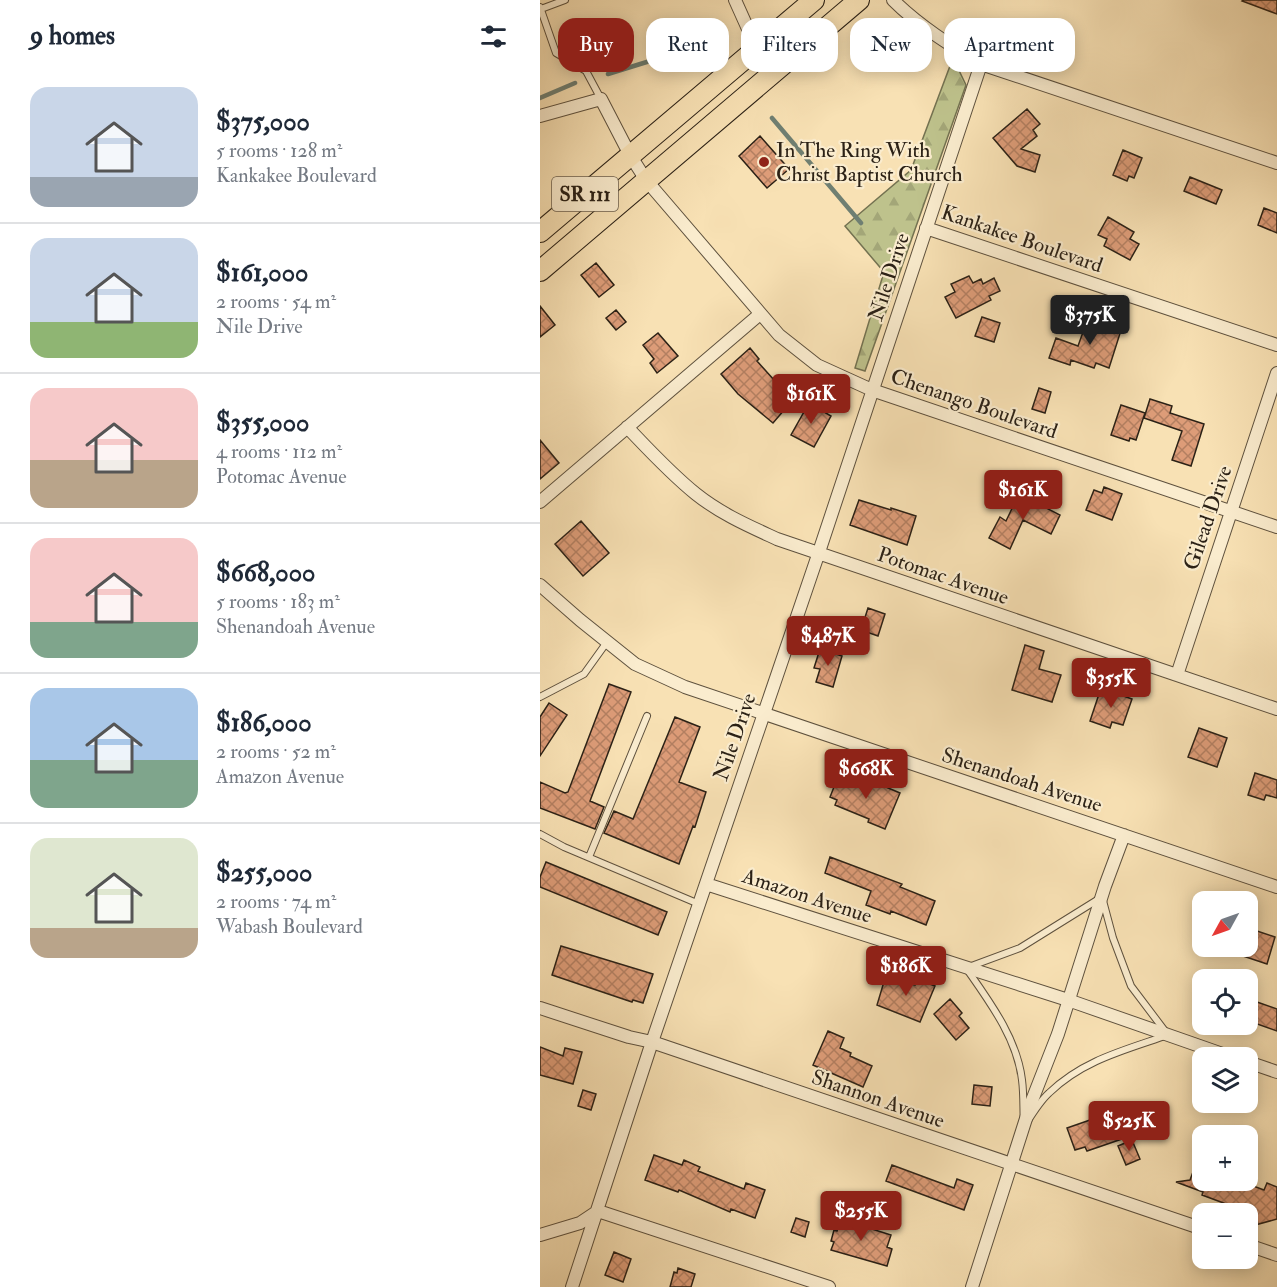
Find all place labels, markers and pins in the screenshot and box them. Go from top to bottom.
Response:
place label: In The Ring With Christ Baptist Church [776,137,962,188]
marker: In The Ring With Christ Baptist Church [757,155,771,169]
pin: $375K [1048,295,1132,346]
pin: $161K [769,374,853,425]
pin: $161K [981,470,1065,521]
pin: $487K [786,616,870,667]
pin: $355K [1069,658,1153,709]
pin: $668K [824,749,908,800]
pin: $186K [864,946,948,997]
pin: $525K [1087,1101,1171,1152]
pin: $255K [819,1191,903,1242]

